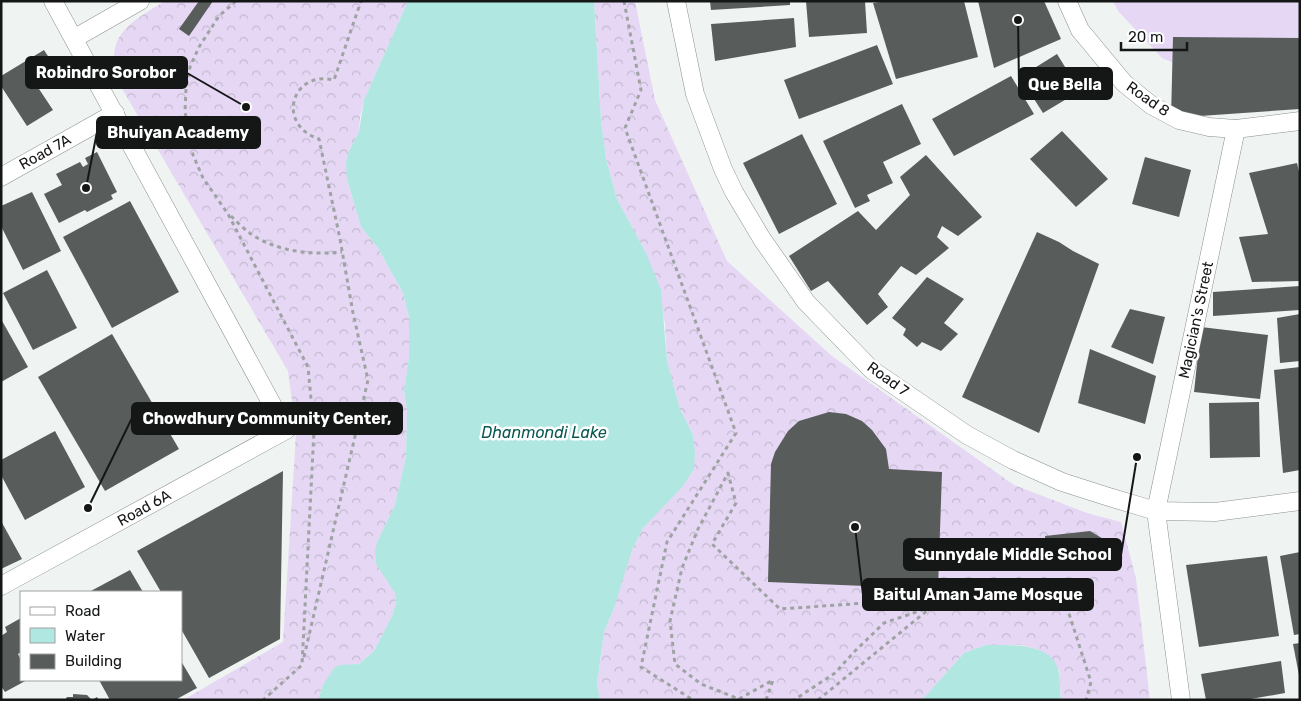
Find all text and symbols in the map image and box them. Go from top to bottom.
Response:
scale bar [1121,20,1187,52]
text: 20 m [1128,28,1163,46]
callout: Robindro Sorobor [26,57,187,88]
text: Robindro Sorobor [36,63,177,82]
callout: Que Bella [1019,68,1112,99]
text: Que Bella [1028,75,1102,94]
street label: Road 8 [1123,78,1173,120]
callout: Bhuiyan Academy [97,117,260,148]
text: Bhuiyan Academy [107,123,250,142]
street label: Road 7A [16,130,74,174]
street label: Magician's Street [1175,260,1217,380]
street label: Road 7 [864,358,913,400]
callout: Chowdhury Community Center, [132,403,402,434]
text: Chowdhury Community Center, [142,409,392,428]
water label: Dhanmondi Lake [481,423,607,442]
street label: Road 6A [114,486,174,530]
callout: Sunnydale Middle School [904,539,1121,570]
text: Sunnydale Middle School [914,545,1112,564]
callout: Baitul Aman Jame Mosque [863,579,1093,610]
text: Baitul Aman Jame Mosque [873,585,1083,604]
legend [20,591,182,681]
text: Road [65,602,101,620]
text: Water [65,627,105,645]
text: Building [65,652,122,670]

